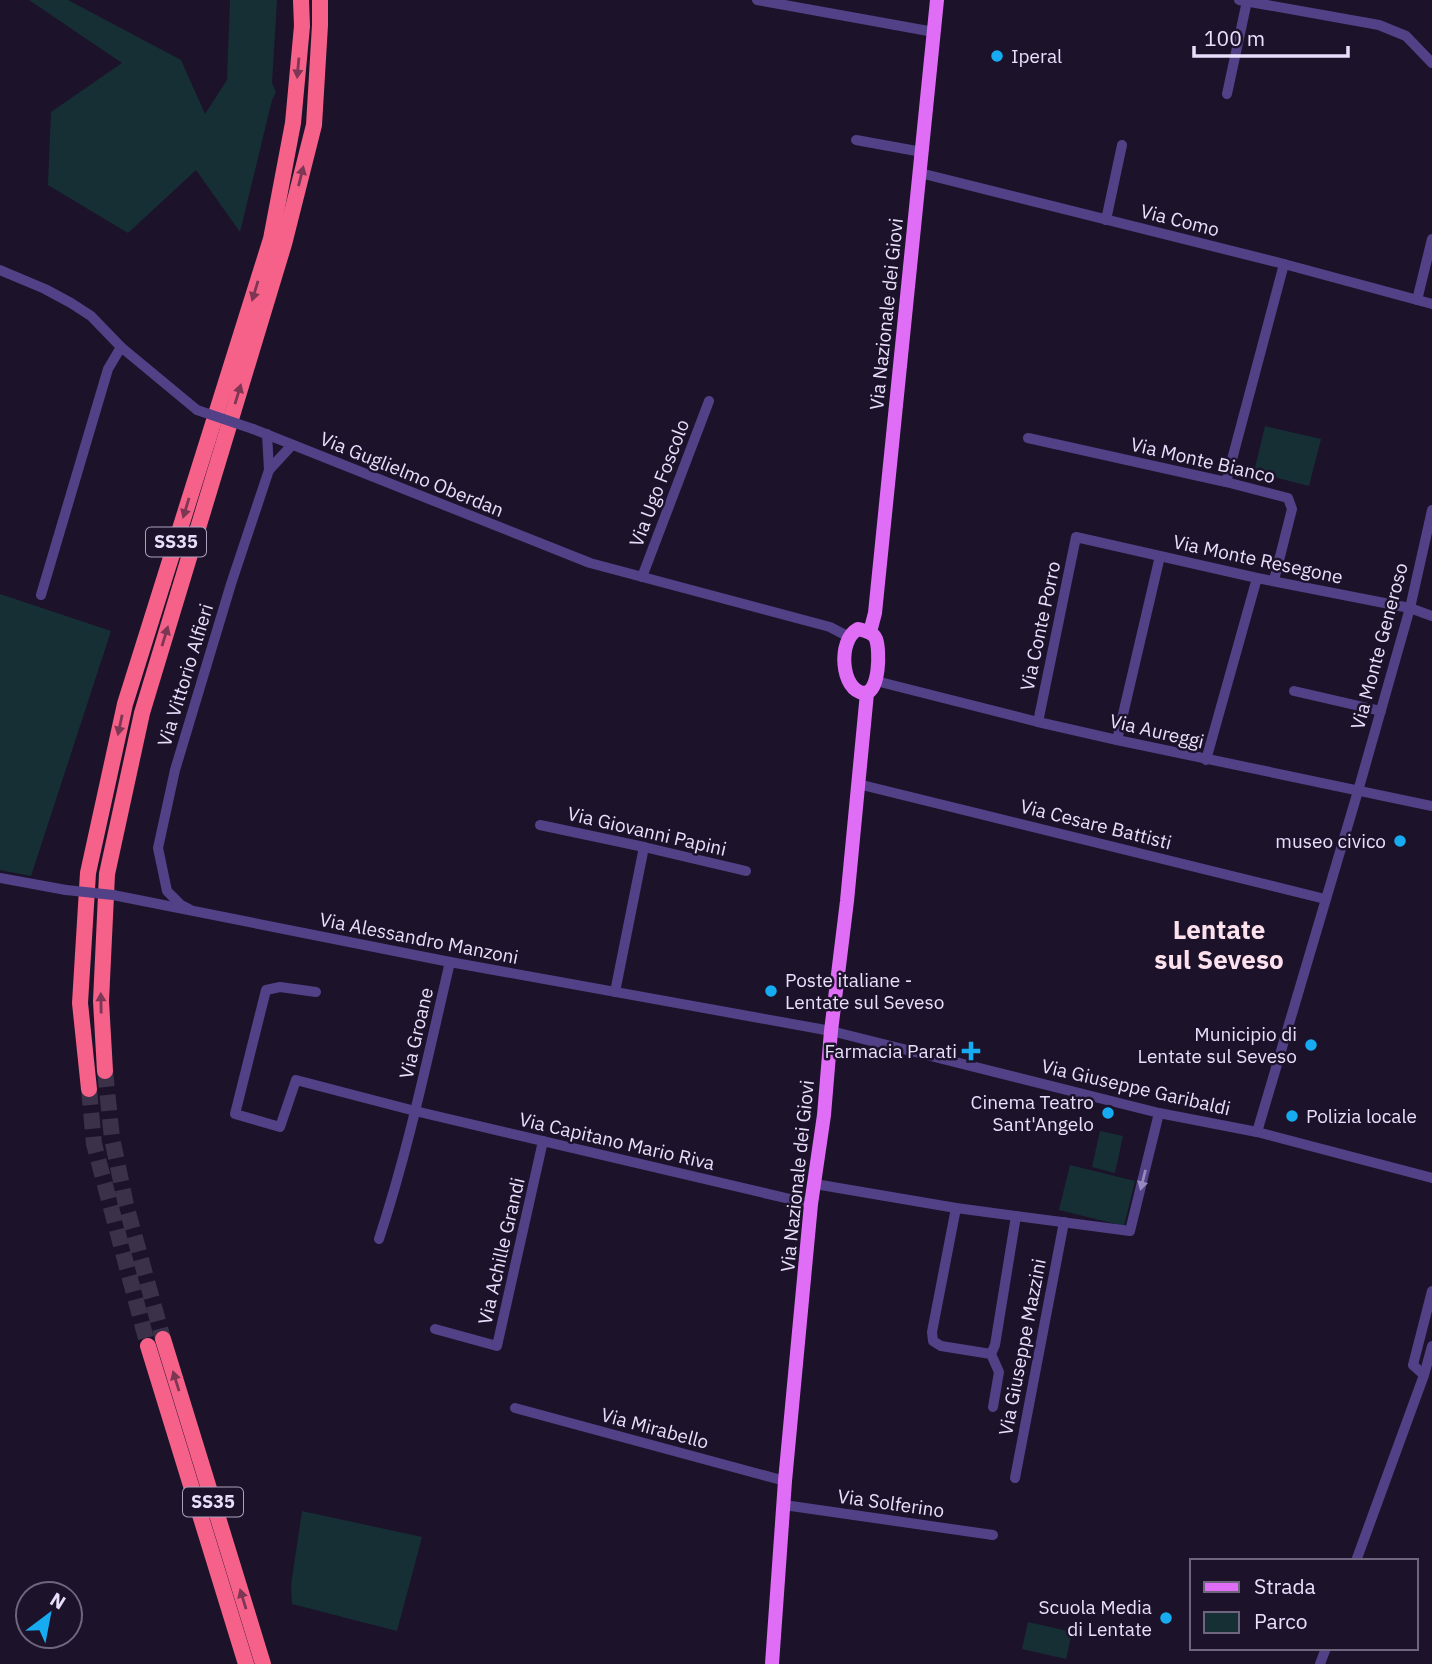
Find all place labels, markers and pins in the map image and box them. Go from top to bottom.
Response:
place label: Iperal [1011,44,1062,68]
marker: Iperal [989,48,1005,64]
place label: museo civico [1275,829,1386,853]
marker: museo civico [1392,833,1408,849]
place label: Poste italiane - Lentate sul Seveso [785,968,944,1014]
marker: Poste italiane - Lentate sul Seveso [763,983,779,999]
place label: Municipio di Lentate sul Seveso [1138,1022,1297,1068]
marker: Municipio di Lentate sul Seveso [1303,1037,1319,1053]
place label: Farmacia Parati [824,1039,957,1063]
marker: Farmacia Parati [963,1043,979,1059]
place label: Cinema Teatro Sant'Angelo [971,1090,1094,1136]
place label: Polizia locale [1306,1104,1417,1128]
marker: Cinema Teatro Sant'Angelo [1100,1105,1116,1121]
marker: Polizia locale [1284,1108,1300,1124]
place label: Scuola Media di Lentate [1038,1595,1152,1641]
marker: Scuola Media di Lentate [1158,1610,1174,1626]

